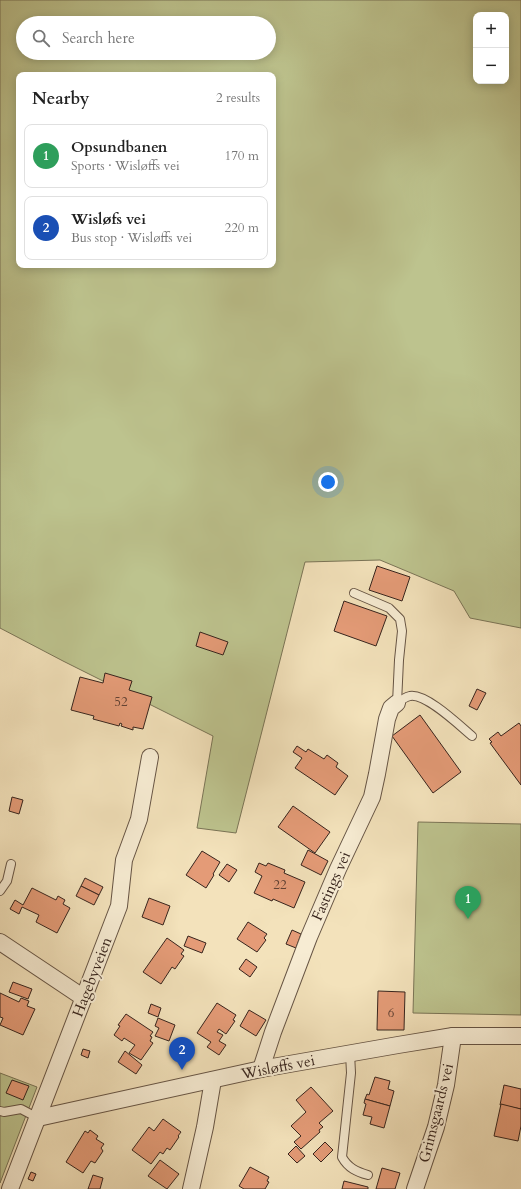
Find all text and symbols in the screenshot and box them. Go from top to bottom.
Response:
map controls [473,12,509,84]
button: + [473,12,509,48]
search box [16,16,276,60]
icon: search [30,27,52,49]
text: Search here [62,28,135,48]
button: − [473,48,509,84]
text: Nearby [32,87,89,110]
text: 2 results [216,89,260,107]
text: Opsundbanen [71,137,167,157]
text: 1 [43,147,49,165]
text: 170 m [225,147,259,165]
text: Sports · Wisløffs vei [71,157,180,175]
text: Wisløfs vei [71,209,146,229]
text: 2 [43,219,49,237]
text: 220 m [225,219,259,237]
text: Bus stop · Wisløffs vei [71,229,192,247]
your location [318,472,338,492]
house number: 52 [114,693,128,711]
street label: Fastings vei [307,848,355,924]
house number: 22 [273,876,287,894]
pin: 1 [455,886,481,919]
street label: Hagebyveien [68,934,117,1020]
house number: 6 [388,1004,395,1022]
pin: 2 [169,1037,195,1070]
street label: Wisløffs vei [238,1050,317,1084]
street label: Grimsgaards vei [414,1061,458,1165]

